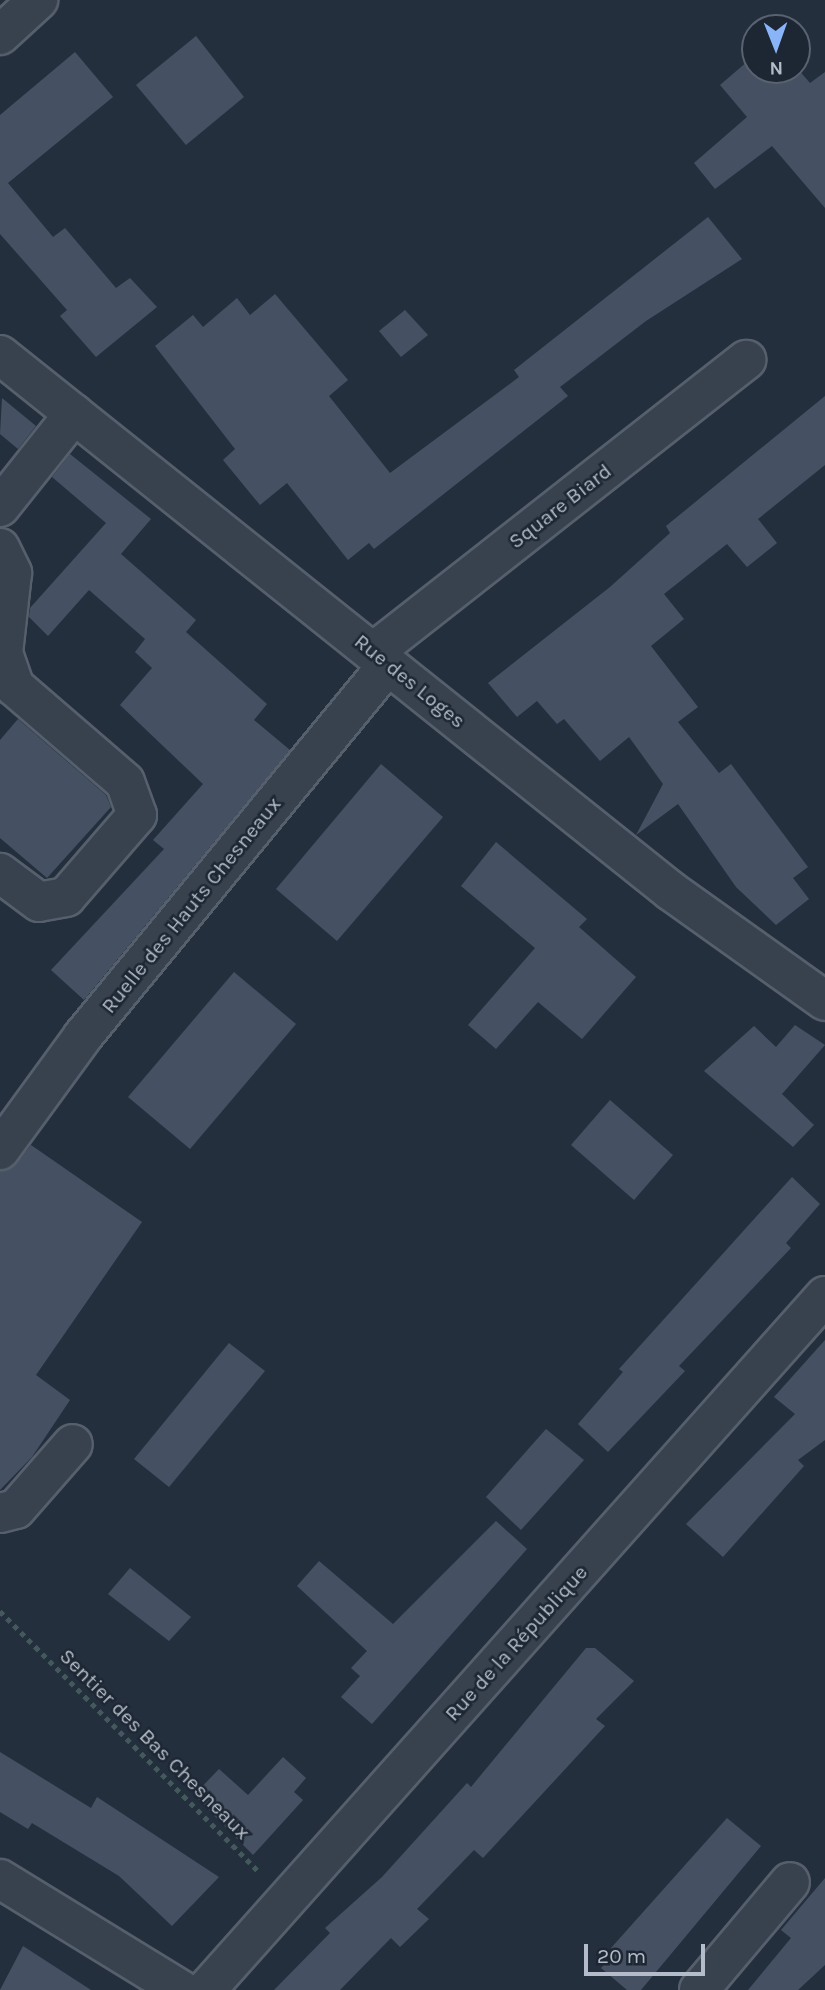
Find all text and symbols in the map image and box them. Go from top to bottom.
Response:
north arrow [741,14,811,84]
text: N [769,57,783,79]
street label: Square Biard [504,458,616,554]
street label: Rue des Loges [349,629,471,733]
street label: Ruelle des Hauts Chesneaux [96,792,286,1018]
street label: Rue de la République [439,1560,593,1726]
street label: Sentier des Bas Chesneaux [54,1643,256,1845]
scale bar [587,1930,708,1974]
text: 20 m [597,1944,646,1968]

